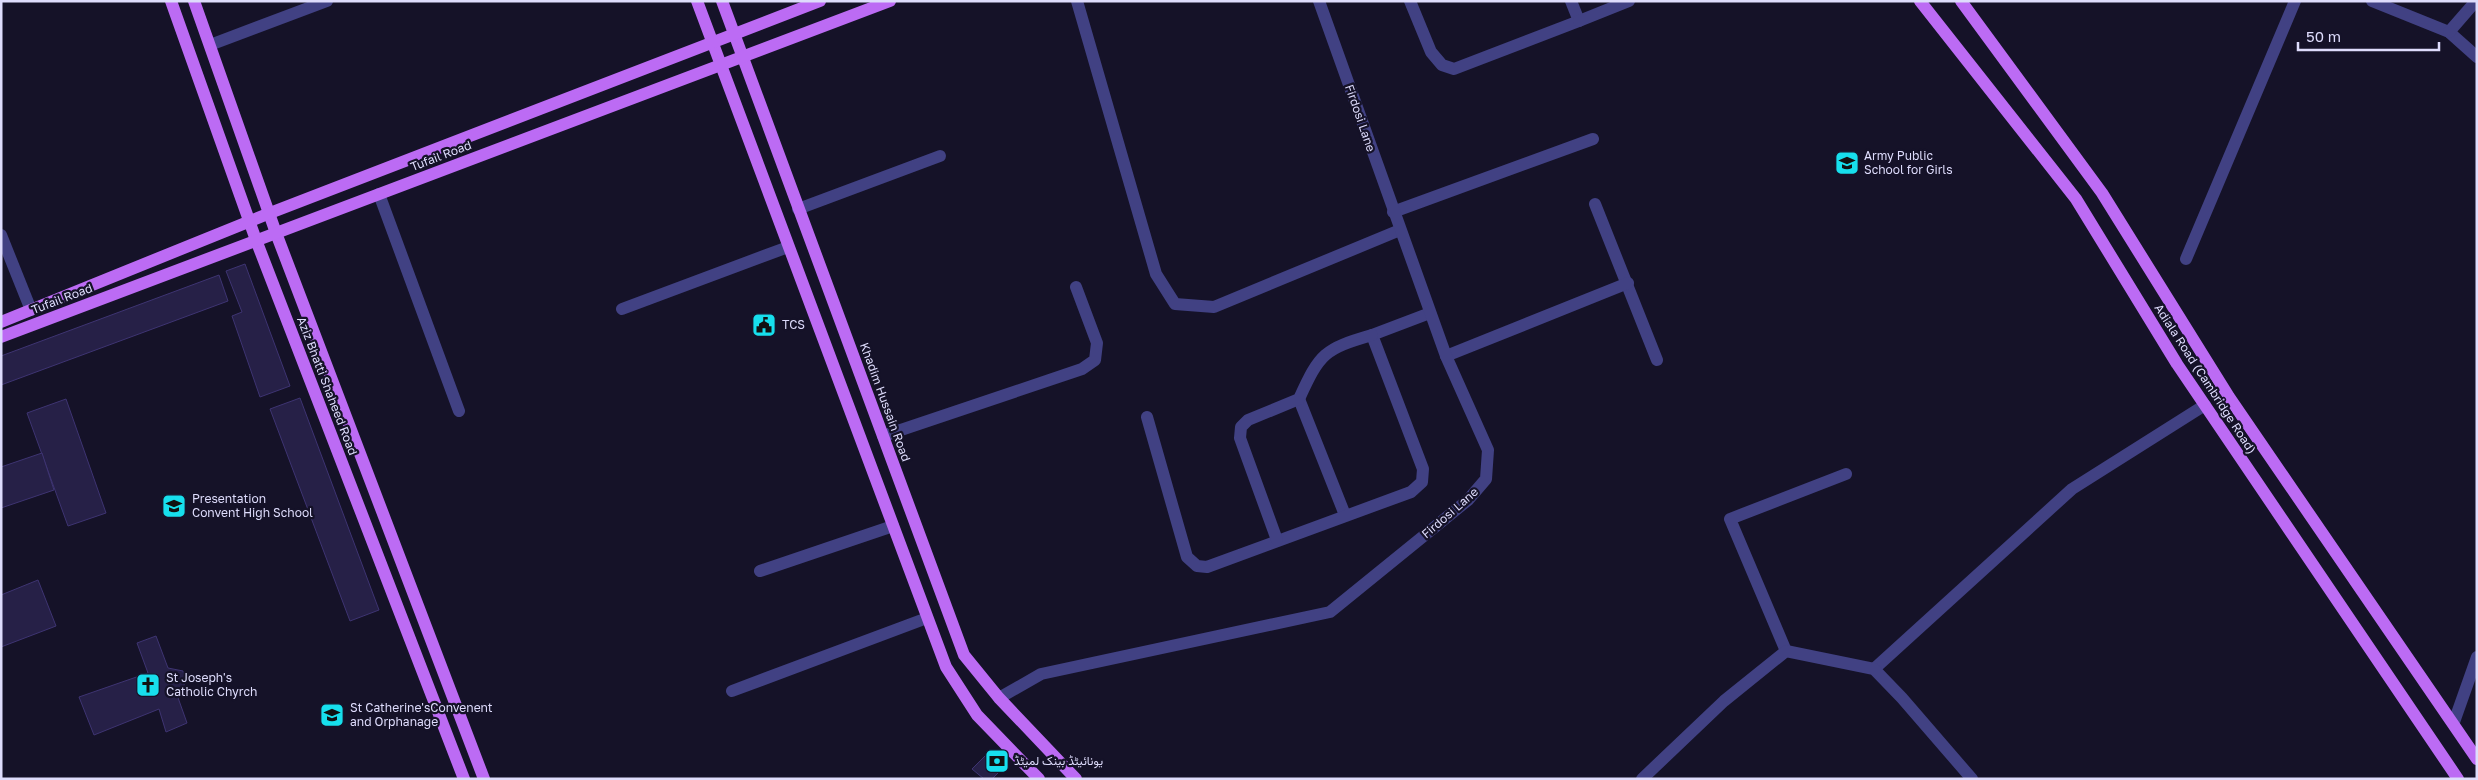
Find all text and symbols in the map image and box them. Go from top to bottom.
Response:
scale bar [2298,20,2439,52]
text: 50 m [2306,27,2341,45]
street label: Firdosi Lane [1342,82,1379,153]
street label: Tufail Road [408,137,473,174]
place label: Army Public School for Girls [1864,148,1953,177]
school or university icon: Army Public School for Girls [1834,150,1860,176]
street label: Tufail Road [29,280,94,317]
street label: Adiala Road (Cambridge Road) [2151,301,2259,456]
public building icon: TCS [751,312,777,338]
street label: Aziz Bhatti Shaheed Road [294,314,361,457]
place label: TCS [782,317,805,332]
street label: Khadim Hussain Road [857,340,914,463]
street label: Firdosi Lane [1418,484,1481,541]
place label: Presentation Convent High School [192,491,313,520]
school or university icon: Presentation Convent High School [161,493,187,519]
place label: St Joseph's Catholic Chyrch [166,670,257,699]
church icon: St Joseph's Catholic Chyrch [135,672,161,698]
place label: St Catherine'sConvenent and Orphanage [350,700,493,729]
school or university icon: St Catherine'sConvenent and Orphanage [319,702,345,728]
bank icon: یونائیٹڈ بینک لمیٹڈ [984,748,1010,774]
place label: یونائیٹڈ بینک لمیٹڈ [1014,753,1103,769]

